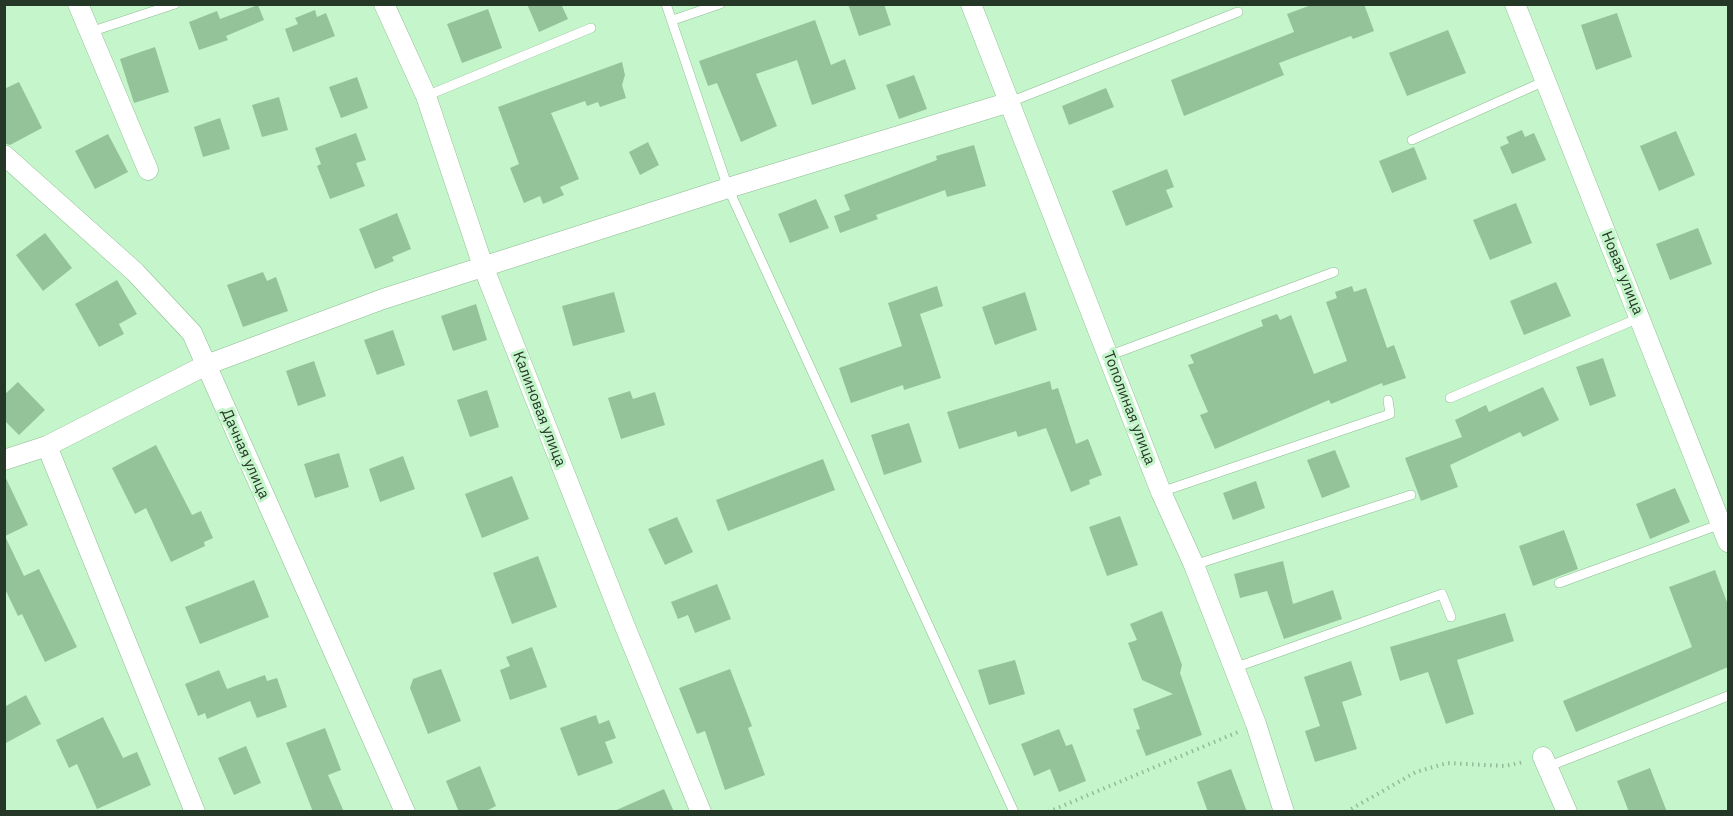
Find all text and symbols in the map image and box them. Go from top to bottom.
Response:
street label: Новая улица [1597,229,1647,317]
street label: Калиновая улица [509,349,569,469]
street label: Тополиная улица [1099,349,1159,467]
street label: Дачная улица [217,406,273,502]

